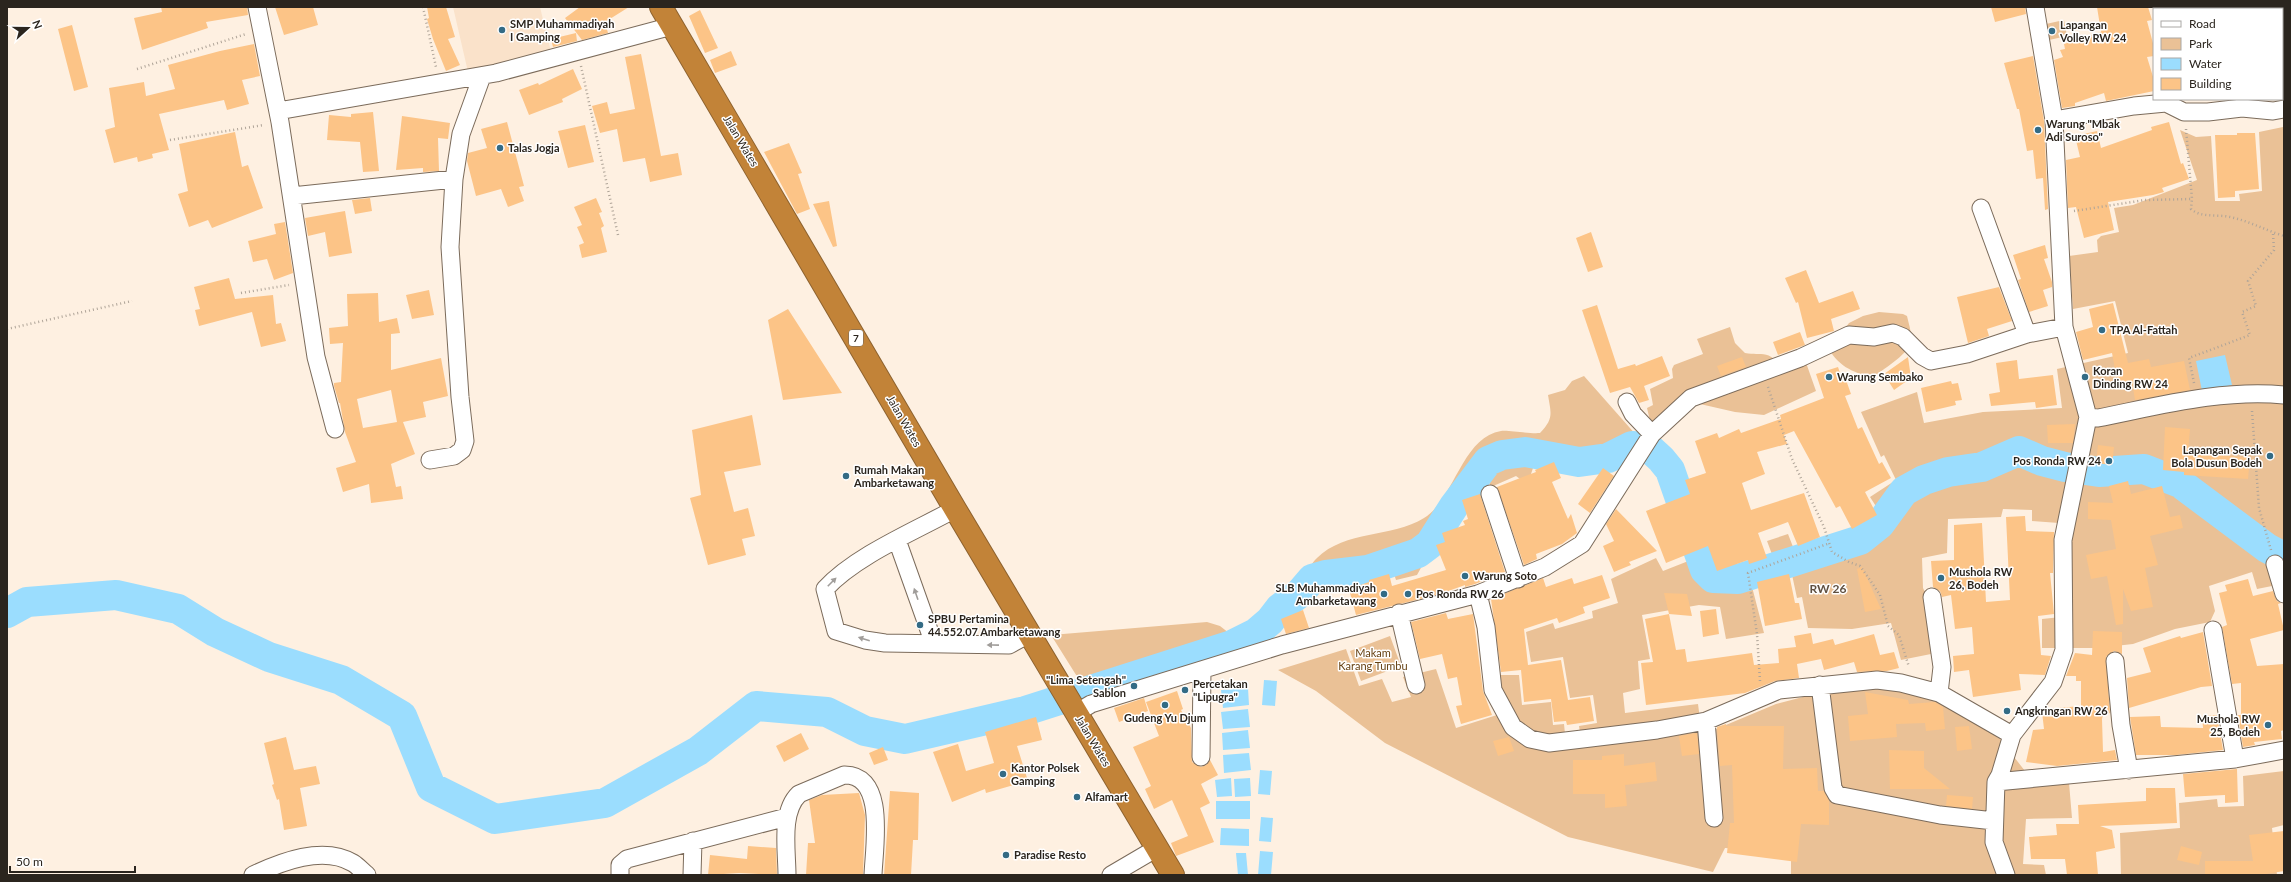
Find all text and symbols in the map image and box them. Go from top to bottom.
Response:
north arrow [8,8,48,48]
legend [2153,8,2283,100]
text: Road [2189,16,2216,31]
place label: SMP Muhammadiyah I Gamping [510,17,614,43]
text: N [30,18,45,31]
place label: Lapangan Volley RW 24 [2059,18,2127,44]
marker: SMP Muhammadiyah I Gamping [497,25,507,35]
marker: Lapangan Volley RW 24 [2047,26,2057,36]
text: Park [2189,36,2213,51]
text: Water [2189,56,2222,71]
text: Building [2189,76,2232,91]
street label: Jalan Wates [721,113,762,169]
place label: Warung "Mbak Adi Suroso" [2045,117,2120,143]
marker: Warung "Mbak Adi Suroso" [2033,125,2043,135]
place label: Talas Jogja [508,141,559,154]
marker: Talas Jogja [495,143,505,153]
place label: TPA Al-Fattah [2110,323,2177,336]
marker: TPA Al-Fattah [2097,325,2107,335]
road number: 7 [849,330,863,346]
place label: Koran Dinding RW 24 [2093,364,2168,390]
place label: Warung Sembako [1837,370,1923,383]
marker: Warung Sembako [1824,372,1834,382]
marker: Koran Dinding RW 24 [2080,372,2090,382]
street label: Jalan Wates [884,393,925,449]
place label: Lapangan Sepak Bola Dusun Bodeh [2171,443,2262,469]
marker: Lapangan Sepak Bola Dusun Bodeh [2265,451,2275,461]
place label: Pos Ronda RW 24 [2013,454,2102,467]
marker: Pos Ronda RW 24 [2104,456,2114,466]
place label: Rumah Makan Ambarketawang [853,463,934,489]
marker: Rumah Makan Ambarketawang [841,471,851,481]
place label: Mushola RW 26, Bodeh [1949,565,2013,591]
place label: Warung Soto [1473,569,1537,582]
marker: Warung Soto [1460,571,1470,581]
marker: Mushola RW 26, Bodeh [1936,573,1946,583]
one-way arrow [827,577,837,587]
place label: SLB Muhammadiyah Ambarketawang [1276,581,1376,607]
district label: RW 26 [1810,581,1846,596]
place label: Pos Ronda RW 26 [1416,587,1505,600]
one-way arrow [913,588,919,600]
marker: SLB Muhammadiyah Ambarketawang [1379,589,1389,599]
marker: Pos Ronda RW 26 [1403,589,1413,599]
place label: SPBU Pertamina 44.552.07 Ambarketawang [928,612,1061,638]
marker: SPBU Pertamina 44.552.07 Ambarketawang [915,620,925,630]
one-way arrow [857,636,869,642]
one-way arrow [986,642,999,648]
park label: Makam Karang Tumbu [1338,646,1408,672]
place label: "Lima Setengah" Sablon [1046,673,1126,699]
place label: Percetakan "Lipugra" [1193,677,1248,703]
marker: "Lima Setengah" Sablon [1129,681,1139,691]
marker: Percetakan "Lipugra" [1180,685,1190,695]
marker: Gudeng Yu Djum [1160,700,1170,710]
place label: Angkringan RW 26 [2014,704,2108,717]
marker: Angkringan RW 26 [2002,706,2012,716]
place label: Gudeng Yu Djum [1124,711,1206,724]
place label: Mushola RW 25, Bodeh [2197,712,2260,738]
street label: Jalan Wates [1073,713,1114,769]
marker: Mushola RW 25, Bodeh [2263,720,2273,730]
place label: Kantor Polsek Gamping [1011,761,1079,787]
marker: Kantor Polsek Gamping [998,769,1008,779]
place label: Alfamart [1084,790,1129,803]
marker: Alfamart [1072,792,1082,802]
scale bar [10,848,135,874]
place label: Paradise Resto [1014,848,1086,861]
marker: Paradise Resto [1001,850,1011,860]
text: 50 m [16,854,43,869]

